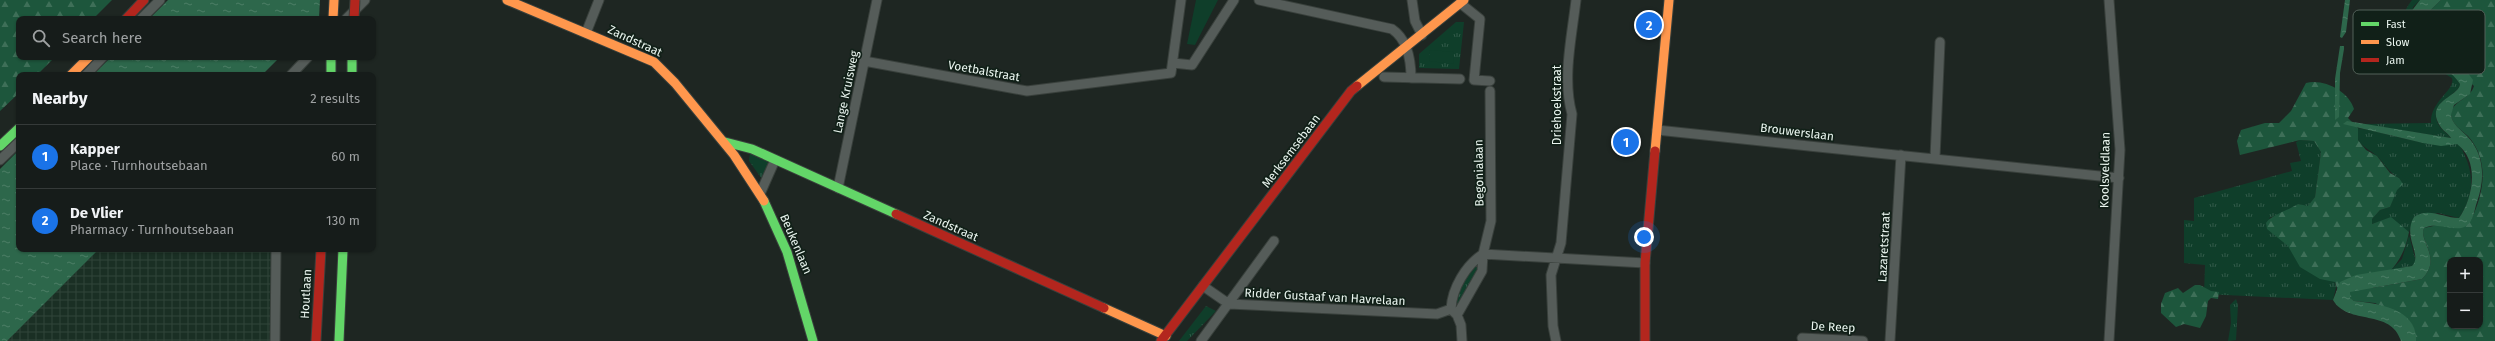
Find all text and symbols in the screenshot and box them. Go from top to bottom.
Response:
pin: 2 [1636,10,1662,40]
legend [2353,10,2485,74]
search box [16,16,376,60]
text: Fast [2386,18,2406,31]
street label: Zandstraat [606,22,665,60]
icon: search [30,27,52,49]
text: Search here [62,29,142,47]
text: Slow [2386,36,2410,49]
street label: Lange Kruisweg [830,49,862,135]
text: Jam [2386,54,2405,67]
street label: Voetbalstraat [947,58,1022,84]
street label: Driehoekstraat [1550,64,1564,145]
text: Nearby [32,88,87,109]
text: 2 results [310,91,360,106]
street label: Merksemsebaan [1259,112,1323,190]
street label: Brouwerslaan [1759,121,1835,143]
pin: 1 [1613,127,1639,157]
street label: Koolsveldlaan [2097,132,2113,208]
street label: Begonialaan [1471,139,1487,207]
text: Kapper [70,140,120,158]
text: 1 [42,149,48,164]
text: 60 m [331,149,360,164]
text: Place · Turnhoutsebaan [70,158,208,173]
text: De Vlier [70,204,123,222]
street label: Zandstraat [922,208,981,245]
street label: Lazaretstraat [1875,211,1893,283]
street label: Beukenlaan [777,212,815,276]
text: 2 [42,213,48,228]
text: 130 m [326,213,360,228]
text: Pharmacy · Turnhoutsebaan [70,222,234,237]
your location [1634,227,1654,247]
map controls [2447,257,2483,329]
button: + [2447,257,2483,293]
street label: Houtlaan [298,269,314,319]
street label: Ridder Gustaaf van Havrelaan [1244,286,1406,308]
button: − [2447,293,2483,329]
street label: De Reep [1810,319,1856,335]

